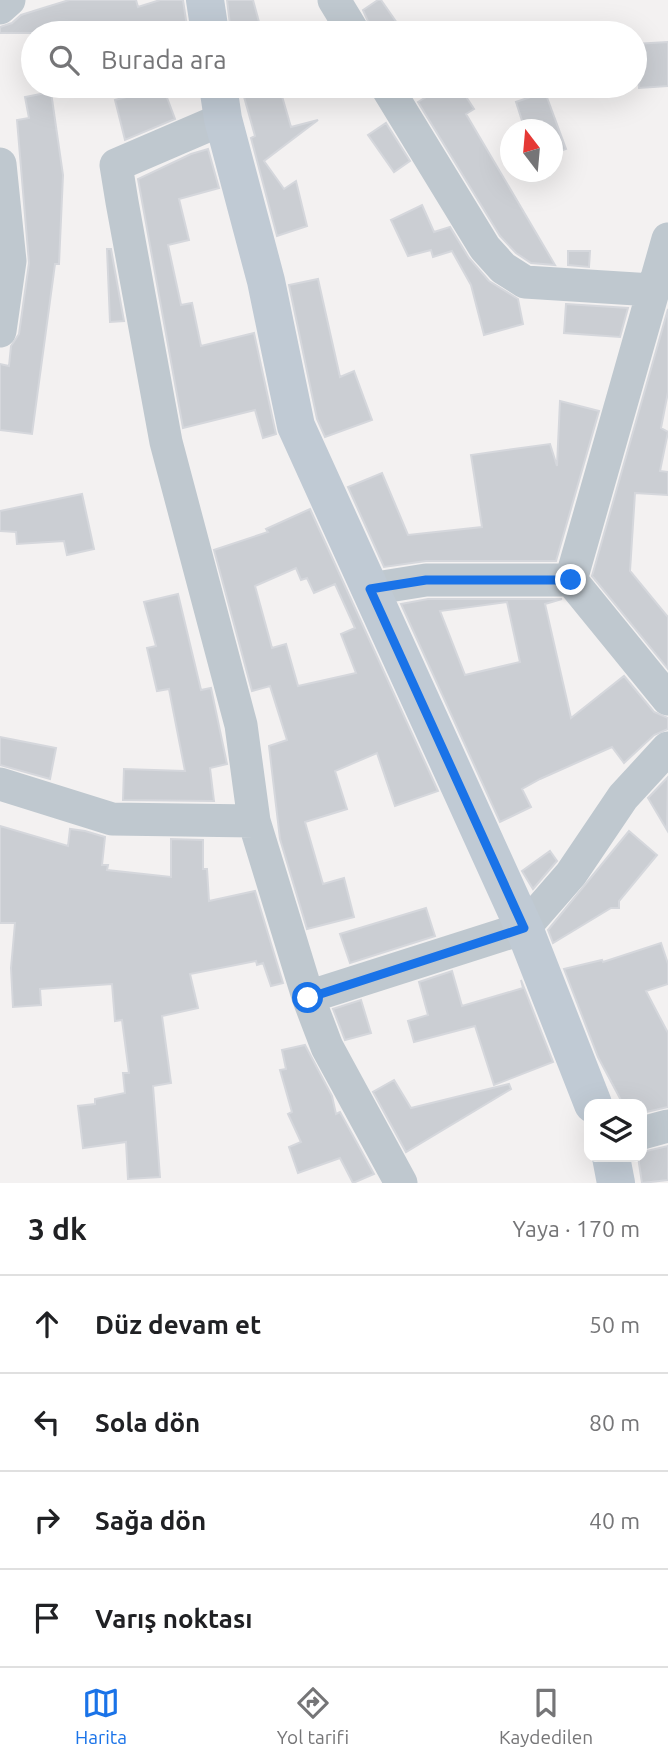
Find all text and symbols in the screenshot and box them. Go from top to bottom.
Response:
search box [21,21,647,98]
icon: search [45,41,83,79]
text: Burada ara [101,45,227,74]
north arrow [500,119,563,182]
route end [555,564,586,595]
route start [292,982,323,1013]
map controls [584,1099,647,1162]
button: layers [584,1099,647,1162]
text: 3 dk [28,1212,87,1246]
text: Yaya · 170 m [513,1216,640,1241]
icon: ahead [28,1305,66,1343]
text: Düz devam et [95,1310,261,1339]
text: 50 m [589,1312,640,1337]
icon: left [28,1403,66,1441]
text: Sola dön [95,1408,200,1437]
text: 80 m [589,1410,640,1435]
icon: right [28,1501,66,1539]
text: Sağa dön [95,1506,206,1535]
text: 40 m [589,1508,640,1533]
icon: arrive [28,1599,66,1637]
text: Varış noktası [95,1604,252,1633]
tab: Harita [75,1684,127,1748]
tab: Yol tarifi [277,1684,349,1748]
tab: Kaydedilen [499,1684,593,1748]

